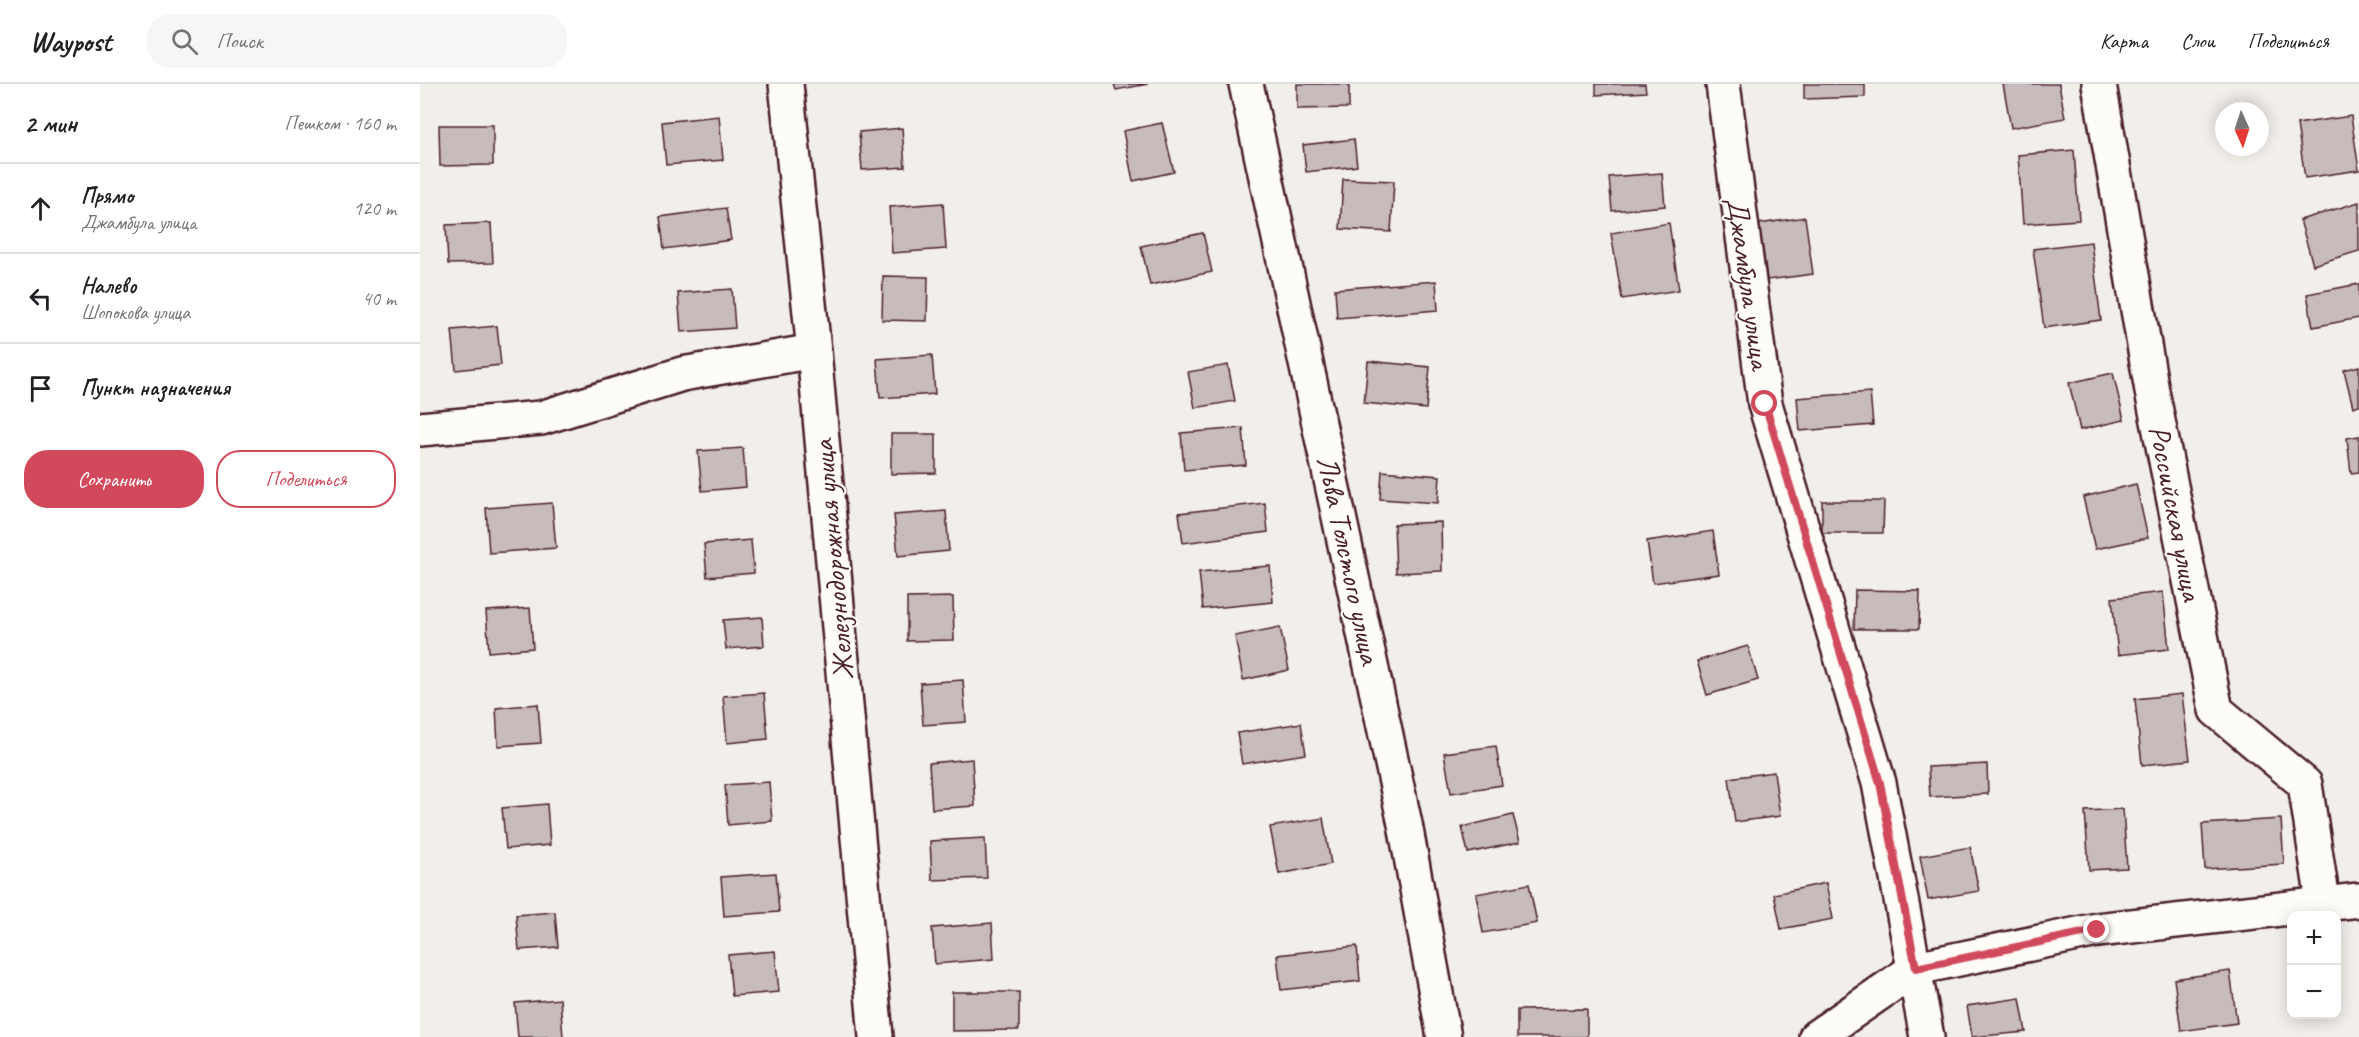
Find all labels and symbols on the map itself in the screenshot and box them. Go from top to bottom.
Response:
north arrow [2215,102,2269,156]
street label: Джамбула улица [1718,195,1780,374]
route start [1751,390,1777,416]
street label: Российская улица [2140,422,2212,606]
street label: Железнодорожная улица [803,436,862,682]
street label: Льва Толстого улица [1308,453,1390,669]
route end [2083,916,2109,942]

